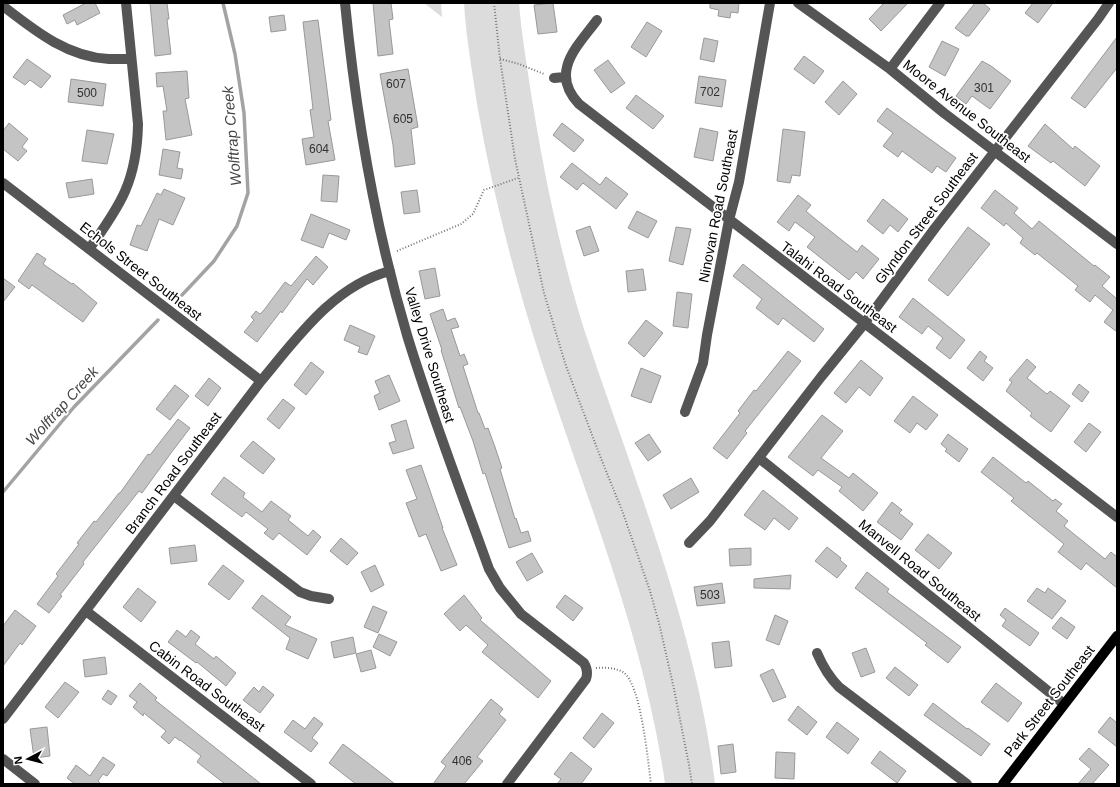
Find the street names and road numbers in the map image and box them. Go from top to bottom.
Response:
street label: Moore Avenue Southeast [900,56,1034,166]
street label: Ninovan Road Southeast [695,128,741,284]
street label: Glyndon Street Southeast [871,149,981,287]
street label: Echols Street Southeast [77,218,205,324]
street label: Talahi Road Southeast [778,238,900,336]
street label: Valley Drive Southeast [402,285,458,425]
street label: Branch Road Southeast [122,409,224,537]
street label: Manvell Road Southeast [856,516,984,624]
street label: Cabin Road Southeast [146,637,268,735]
street label: Park Street Southeast [1001,642,1098,760]

